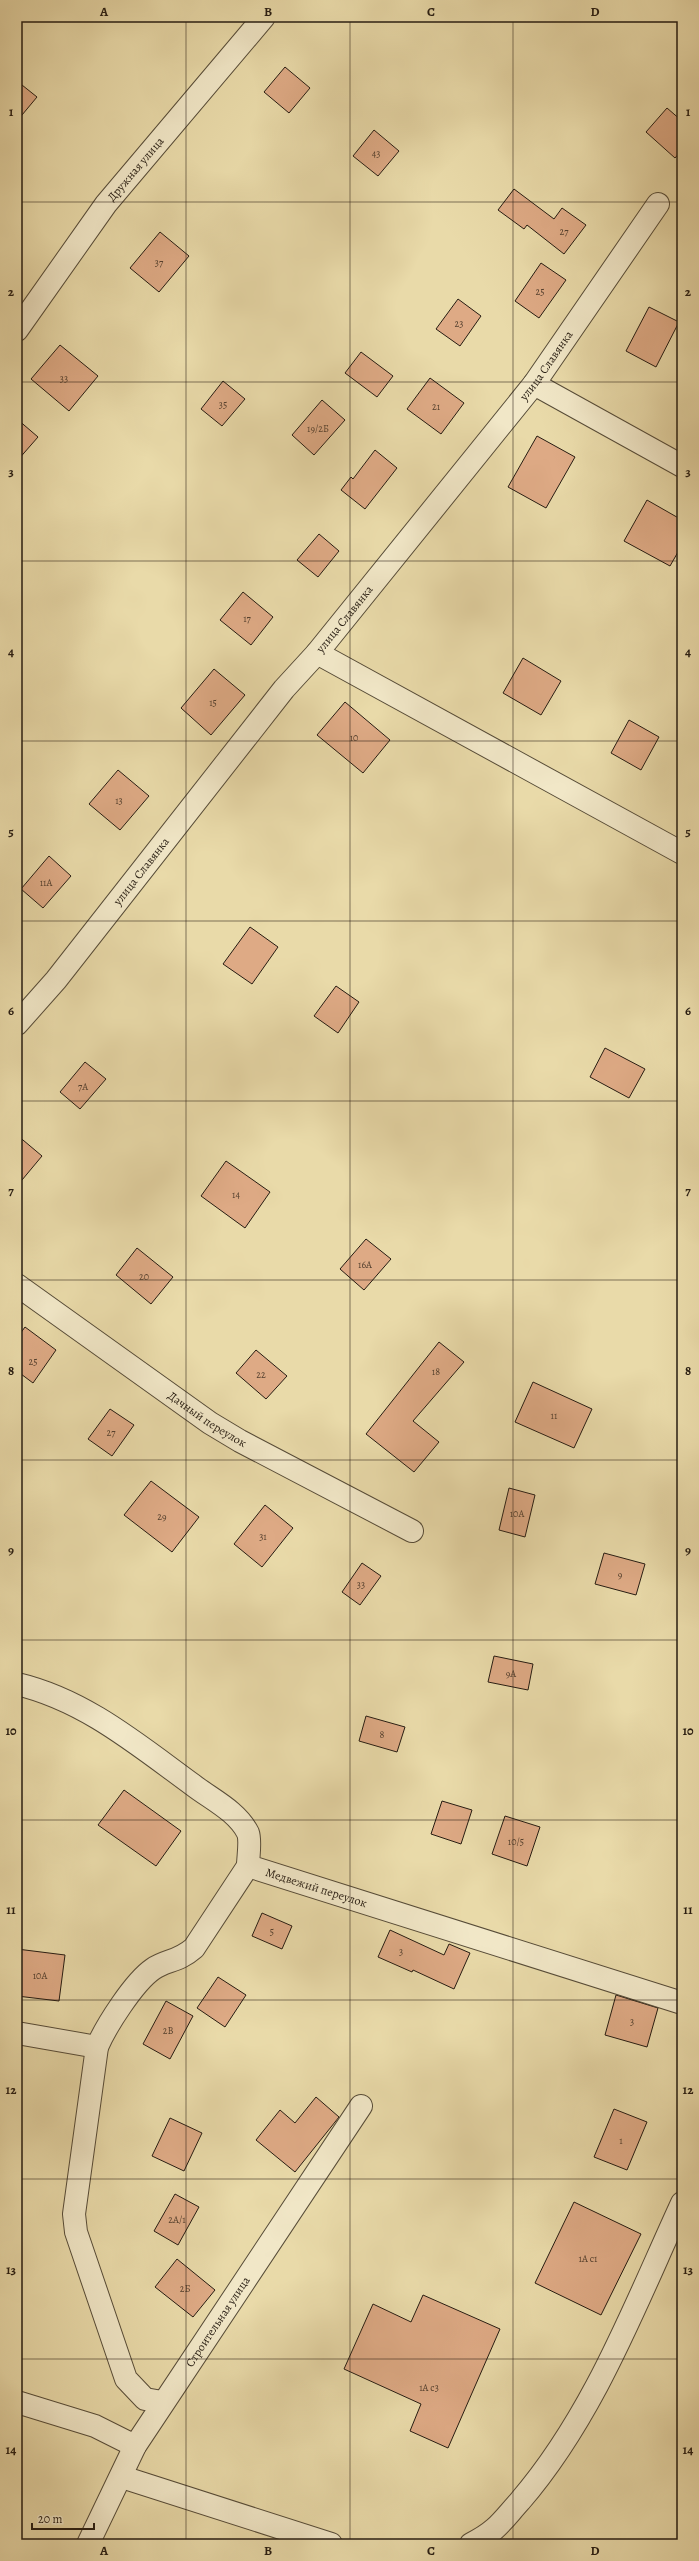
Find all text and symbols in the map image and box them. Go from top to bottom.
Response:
text: A [99,3,109,20]
text: B [264,3,272,20]
text: C [427,3,435,20]
text: D [590,3,600,20]
text: 1 [9,103,14,120]
text: 1 [686,103,691,120]
street label: Дружная улица [104,133,168,205]
house number: 43 [372,147,380,160]
house number: 27 [560,225,569,238]
house number: 37 [155,256,164,269]
text: 2 [8,283,15,300]
text: 2 [685,283,692,300]
house number: 25 [535,285,545,298]
house number: 23 [455,317,463,330]
street label: улица Славянка [515,327,577,405]
house number: 33 [60,372,68,385]
house number: 35 [219,398,227,411]
house number: 21 [432,400,441,413]
house number: 19/2Б [307,422,329,435]
text: 3 [8,463,14,480]
text: 3 [685,463,691,480]
street label: улица Славянка [312,582,377,657]
house number: 17 [243,612,252,625]
text: 4 [8,643,14,660]
text: 4 [685,643,691,660]
house number: 15 [209,696,217,709]
house number: 10 [350,731,358,744]
house number: 13 [115,794,123,807]
text: 5 [8,823,14,840]
text: 5 [685,823,691,840]
street label: улица Славянка [109,834,173,909]
house number: 11А [40,876,52,889]
text: 6 [8,1002,14,1019]
text: 6 [685,1002,691,1019]
house number: 7А [78,1080,88,1093]
text: 7 [8,1182,14,1199]
text: 7 [685,1182,691,1199]
house number: 14 [232,1188,240,1201]
house number: 16А [358,1258,372,1271]
house number: 20 [139,1270,149,1283]
house number: 25 [28,1355,38,1368]
text: 8 [8,1362,14,1379]
text: 8 [685,1362,691,1379]
house number: 18 [432,1365,440,1378]
house number: 22 [256,1368,266,1381]
street label: Дачный переулок [165,1387,249,1451]
house number: 11 [551,1409,558,1422]
house number: 27 [107,1426,116,1439]
house number: 10А [510,1507,524,1520]
house number: 29 [157,1510,167,1523]
house number: 31 [259,1530,267,1543]
text: 9 [8,1542,14,1559]
text: 9 [685,1542,691,1559]
house number: 9 [618,1568,623,1581]
house number: 33 [357,1578,365,1591]
house number: 9А [506,1667,516,1680]
text: 10 [5,1722,17,1739]
text: 10 [682,1722,694,1739]
house number: 8 [380,1728,385,1741]
house number: 10/5 [508,1835,524,1848]
street label: Медвежий переулок [264,1864,369,1911]
text: 11 [6,1901,16,1918]
text: 11 [683,1901,693,1918]
house number: 5 [270,1925,274,1938]
house number: 3 [399,1945,403,1958]
house number: 10А [33,1969,47,1982]
house number: 3 [630,2015,634,2028]
house number: 2В [163,2024,173,2037]
text: 12 [6,2081,17,2098]
text: 12 [683,2081,694,2098]
house number: 1 [619,2134,623,2147]
house number: 2А/1 [168,2213,186,2226]
house number: 1А с1 [579,2252,598,2265]
text: 13 [6,2261,17,2278]
text: 13 [683,2261,694,2278]
street label: Строительная улица [182,2273,254,2370]
house number: 2Б [180,2282,190,2295]
house number: 1А с3 [419,2381,439,2394]
text: 14 [6,2441,16,2458]
text: 14 [683,2441,693,2458]
scale bar [32,2505,94,2531]
text: 20 m [38,2511,62,2527]
text: A [99,2542,109,2559]
text: B [264,2542,272,2559]
text: C [427,2542,435,2559]
text: D [590,2542,600,2559]

